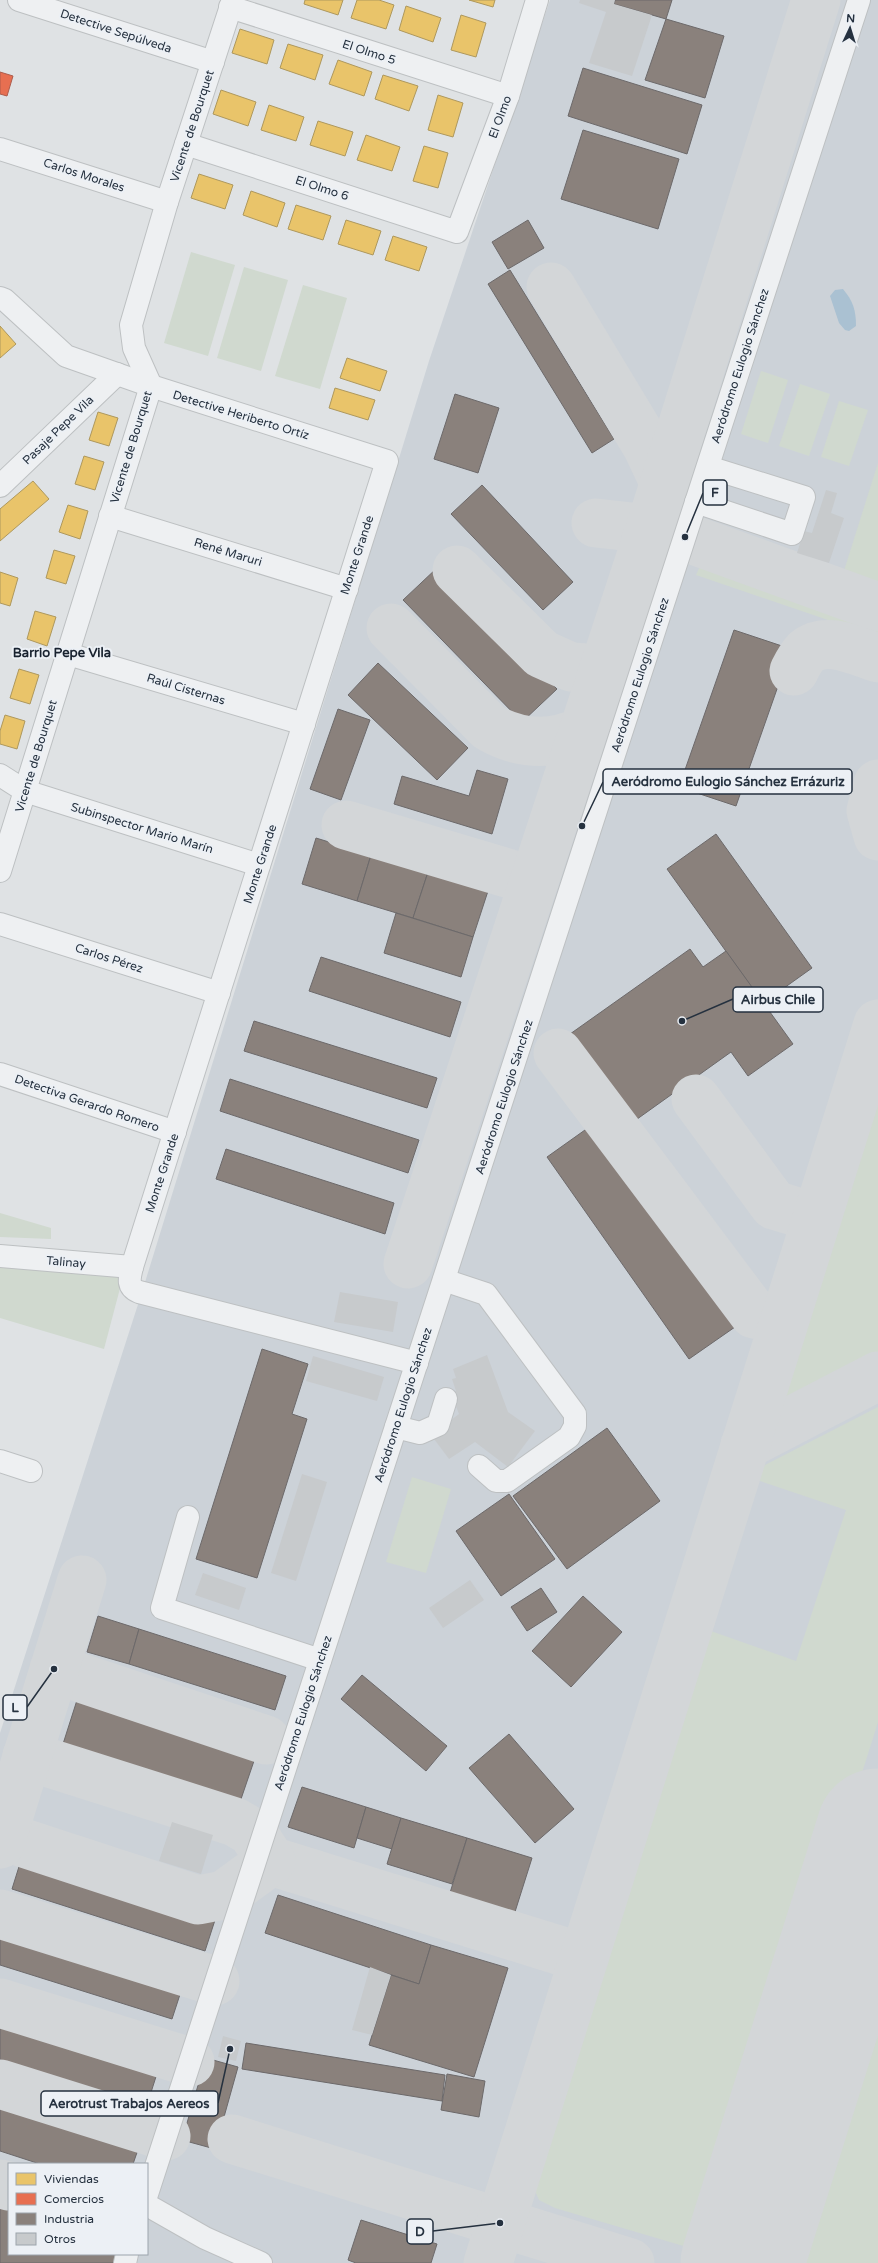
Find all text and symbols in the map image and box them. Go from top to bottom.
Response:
street label: Detective Sepúlveda [58,6,174,56]
north arrow [830,8,870,48]
text: N [846,12,856,25]
street label: El Olmo 5 [341,37,397,67]
street label: Vicente de Bourquet [167,68,217,184]
street label: El Olmo [486,94,514,140]
street label: Carlos Morales [42,155,127,195]
street label: El Olmo 6 [294,173,350,203]
street label: Aeródromo Eulogio Sánchez [708,287,772,445]
street label: Detective Heriberto Ortíz [171,388,311,442]
street label: Vicente de Bourquet [107,389,155,505]
street label: Pasaje Pepe Vila [20,393,96,467]
callout: F [703,480,727,505]
text: F [711,485,719,501]
street label: Monte Grande [338,513,376,596]
street label: René Maruri [192,535,264,569]
street label: Aeródromo Eulogio Sánchez [608,596,672,754]
district label: Barrio Pepe Vila [13,645,111,661]
street label: Raúl Cisternas [145,670,227,708]
street label: Vicente de Bourquet [12,698,60,814]
callout: Aeródromo Eulogio Sánchez Errázuriz [603,769,852,794]
text: Aeródromo Eulogio Sánchez Errázuriz [611,774,845,790]
street label: Subinspector Mario Marín [69,800,215,856]
street label: Monte Grande [241,822,279,905]
street label: Carlos Pérez [73,940,145,976]
callout: Airbus Chile [733,987,823,1012]
text: Airbus Chile [741,992,816,1008]
street label: Aeródromo Eulogio Sánchez [472,1018,536,1176]
street label: Detectiva Gerardo Romero [13,1072,161,1134]
street label: Monte Grande [143,1131,181,1214]
street label: Talinay [46,1253,87,1271]
street label: Aeródromo Eulogio Sánchez [371,1326,435,1484]
street label: Aeródromo Eulogio Sánchez [271,1634,335,1792]
callout: L [3,1695,27,1720]
text: L [11,1700,19,1716]
callout: Aerotrust Trabajos Aereos [41,2091,218,2116]
text: Aerotrust Trabajos Aereos [49,2096,209,2112]
legend [8,2163,148,2255]
text: Viviendas [44,2172,99,2186]
text: Comercios [44,2192,104,2206]
text: Industria [44,2212,94,2226]
callout: D [407,2219,433,2244]
text: D [415,2224,425,2240]
text: Otros [44,2232,76,2246]

